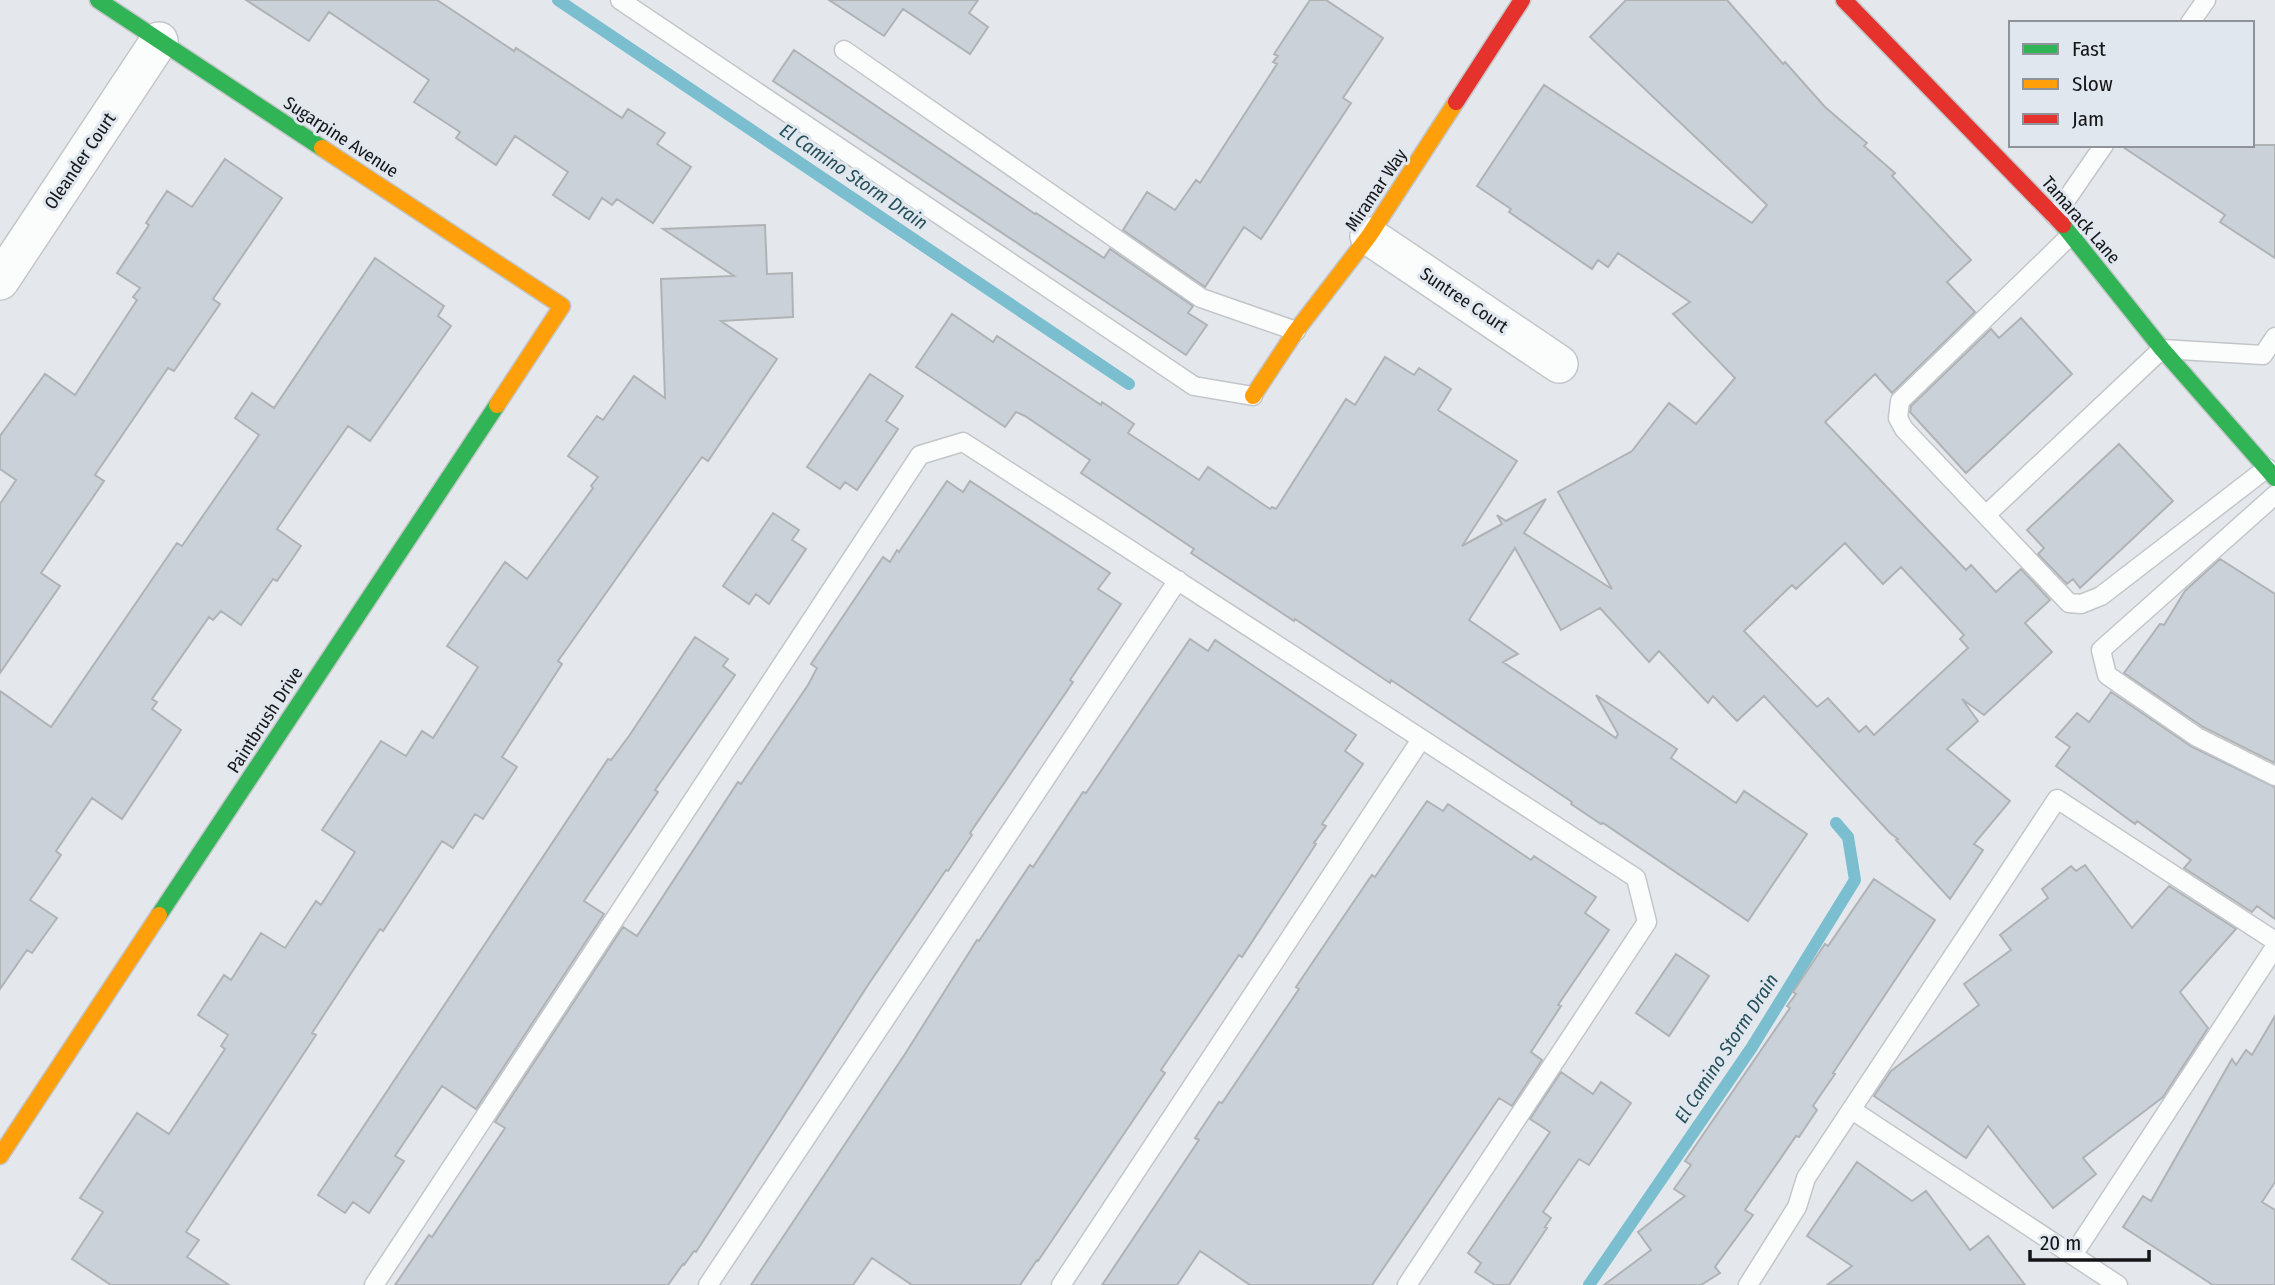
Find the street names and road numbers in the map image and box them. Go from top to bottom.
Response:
street label: Sugarpine Avenue [279,92,403,182]
street label: Oleander Court [40,108,120,214]
street label: Miramar Way [1340,145,1412,235]
street label: Tamarack Lane [2037,172,2125,268]
street label: Suntree Court [1416,263,1512,338]
street label: Paintbrush Drive [223,663,307,777]

